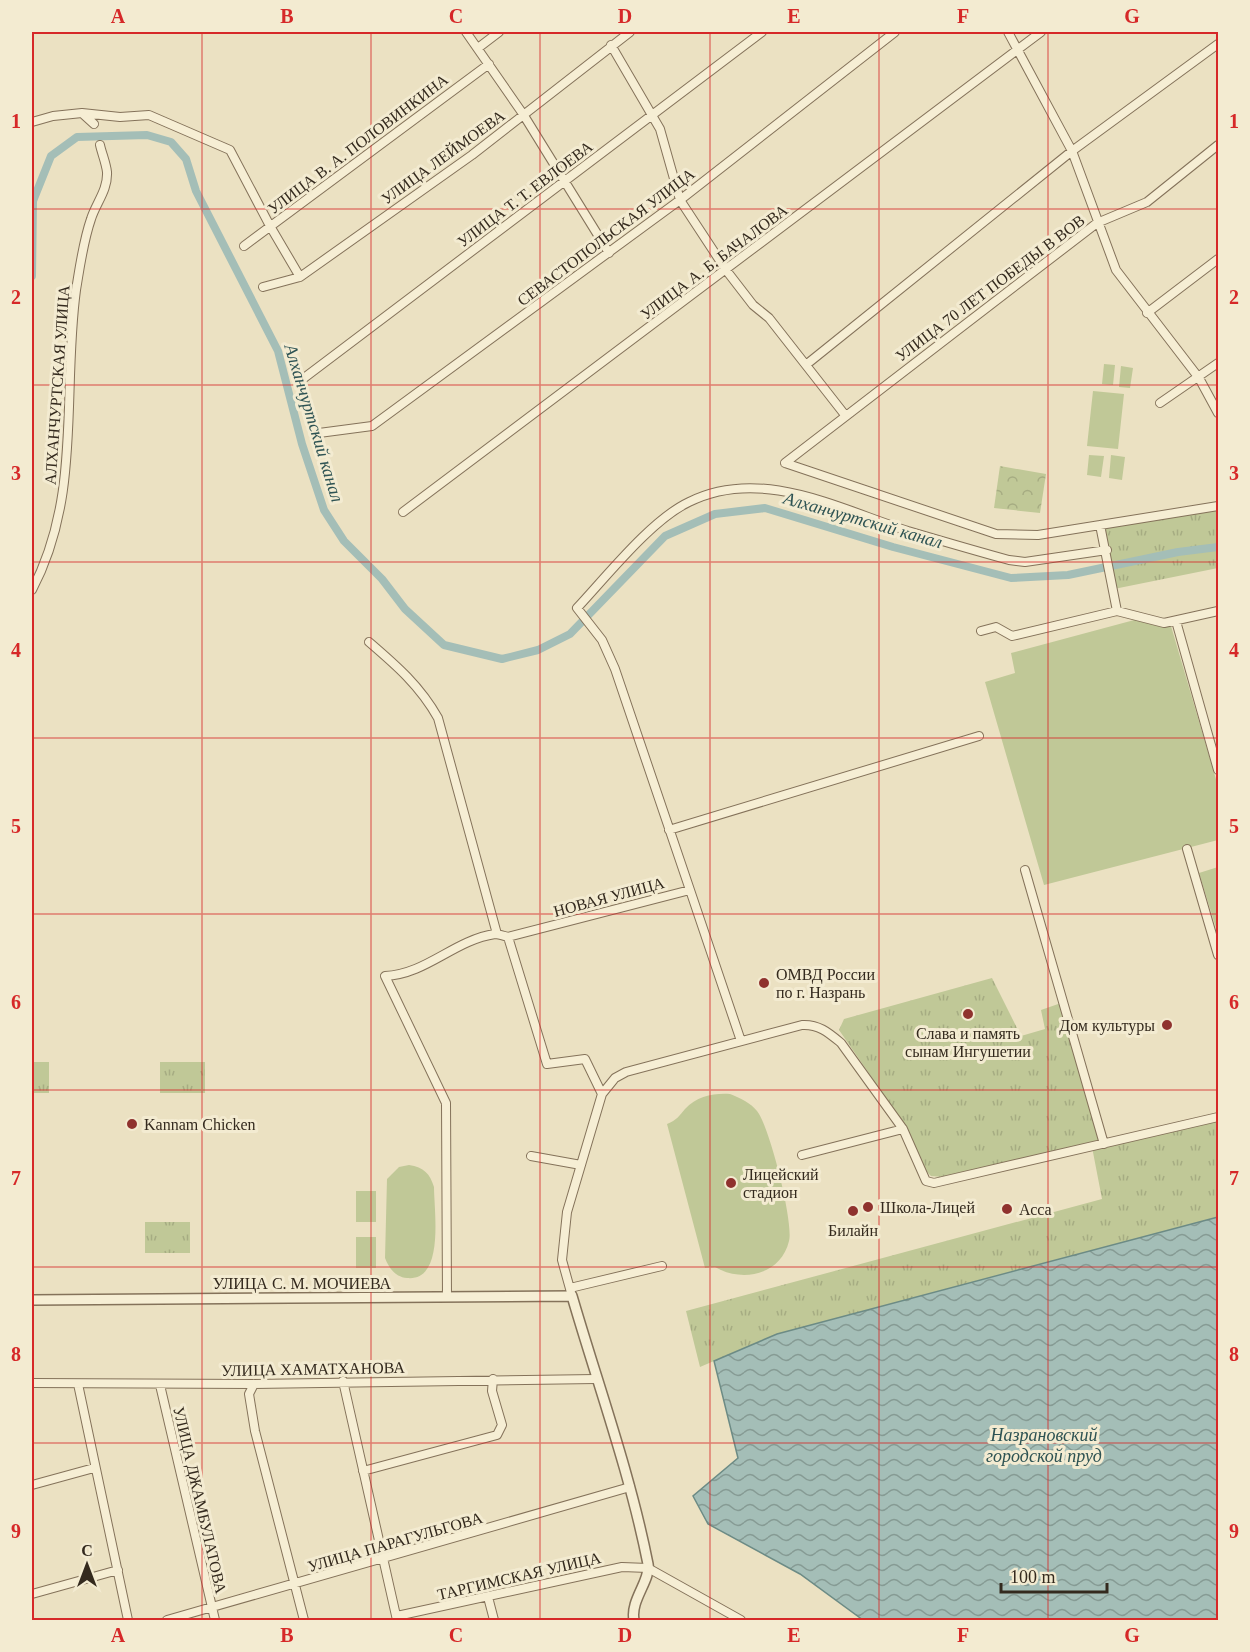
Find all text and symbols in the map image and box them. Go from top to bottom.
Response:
text: A [111,5,126,27]
text: B [280,5,294,27]
text: C [449,5,463,27]
text: D [618,5,632,27]
text: E [787,5,801,27]
text: F [957,5,969,27]
text: G [1124,5,1140,27]
street label: УЛИЦА В. А. ПОЛОВИНКИНА [265,70,452,218]
street label: УЛИЦА ЛЕЙМОЕВА [378,106,509,208]
text: 1 [11,110,21,132]
text: 1 [1229,110,1239,132]
street label: УЛИЦА Т. Т. ЕВЛОЕВА [454,137,597,251]
street label: СЕВАСТОПОЛЬСКАЯ УЛИЦА [514,165,699,310]
street label: УЛИЦА А. Б. БАЧАЛОВА [637,201,792,324]
street label: УЛИЦА 70 ЛЕТ ПОБЕДЫ В ВОВ [892,211,1088,365]
street label: АЛХАНЧУРТСКАЯ УЛИЦА [42,284,73,486]
text: 2 [11,286,21,308]
text: 2 [1229,286,1239,308]
water label: Алханчуртский канал [280,341,348,505]
text: 3 [11,462,21,484]
text: 3 [1229,462,1239,484]
water label: Алханчуртский канал [780,487,945,552]
text: 4 [11,639,21,661]
text: 4 [1229,639,1239,661]
text: 5 [11,815,21,837]
text: 5 [1229,815,1239,837]
street label: НОВАЯ УЛИЦА [552,874,667,921]
place label: ОМВД России по г. Назрань [776,966,875,1002]
marker: ОМВД России по г. Назрань [757,976,771,990]
text: 6 [11,991,21,1013]
text: 6 [1229,991,1239,1013]
marker: Слава и память сынам Ингушетии [961,1007,975,1021]
place label: Дом культуры [1059,1017,1155,1035]
marker: Дом культуры [1160,1018,1174,1032]
place label: Слава и память сынам Ингушетии [905,1025,1031,1061]
place label: Kannam Chicken [144,1116,256,1133]
marker: Kannam Chicken [125,1117,139,1131]
place label: Лицейский стадион [743,1166,819,1202]
text: 7 [11,1167,21,1189]
text: 7 [1229,1167,1239,1189]
marker: Лицейский стадион [724,1176,738,1190]
place label: Школа-Лицей [880,1199,975,1217]
marker: Школа-Лицей [861,1200,875,1214]
place label: Асса [1019,1201,1052,1218]
marker: Асса [1000,1202,1014,1216]
marker: Билайн [846,1204,860,1218]
place label: Билайн [828,1222,878,1239]
street label: УЛИЦА С. М. МОЧИЕВА [213,1275,392,1293]
text: 8 [11,1343,21,1365]
text: 8 [1229,1343,1239,1365]
street label: УЛИЦА ХАМАТХАНОВА [221,1359,405,1380]
street label: УЛИЦА ДЖАМБУЛАТОВА [169,1405,230,1596]
water label: Назрановский городской пруд [986,1425,1102,1466]
street label: УЛИЦА ПАРАГУЛЬГОВА [306,1509,485,1576]
text: 9 [11,1520,21,1542]
text: 9 [1229,1520,1239,1542]
north arrow [57,1535,117,1595]
text: С [81,1542,93,1559]
street label: ТАРГИМСКАЯ УЛИЦА [436,1549,603,1604]
scale bar [1001,1556,1108,1594]
text: 100 m [1010,1567,1056,1587]
text: A [111,1624,126,1646]
text: B [280,1624,294,1646]
text: C [449,1624,463,1646]
text: D [618,1624,632,1646]
text: E [787,1624,801,1646]
text: F [957,1624,969,1646]
text: G [1124,1624,1140,1646]

